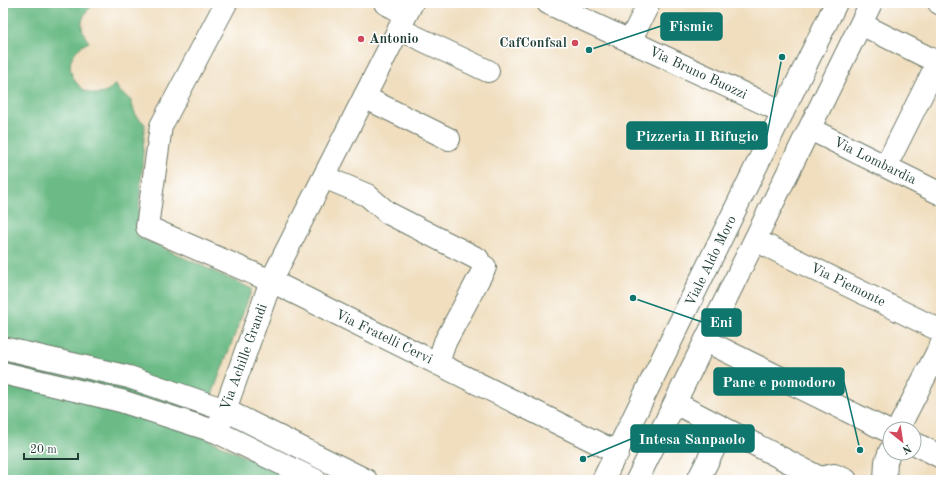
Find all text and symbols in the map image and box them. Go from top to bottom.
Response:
callout: Fismic [661,13,722,40]
text: Fismic [669,20,713,35]
place label: Antonio [369,32,418,46]
marker: Antonio [356,34,366,44]
place label: CafConfsal [499,36,567,50]
marker: CafConfsal [570,38,580,48]
street label: Via Bruno Buozzi [647,44,749,102]
callout: Pizzeria Il Rifugio [627,122,767,149]
text: Pizzeria Il Rifugio [635,130,759,145]
street label: Via Lombardia [831,135,919,187]
street label: Viale Aldo Moro [683,213,739,309]
street label: Via Piemonte [808,261,888,309]
street label: Via Achille Grandi [218,302,270,412]
street label: Via Fratelli Cervi [333,307,435,367]
callout: Eni [702,309,741,336]
text: Eni [709,316,733,331]
callout: Pane e pomodoro [714,368,844,395]
text: Pane e pomodoro [722,376,836,391]
north arrow [882,421,922,461]
callout: Intesa Sanpaolo [631,425,754,452]
text: Intesa Sanpaolo [639,433,745,448]
scale bar [24,435,78,461]
text: N [899,441,913,456]
text: 20 m [30,444,57,456]

